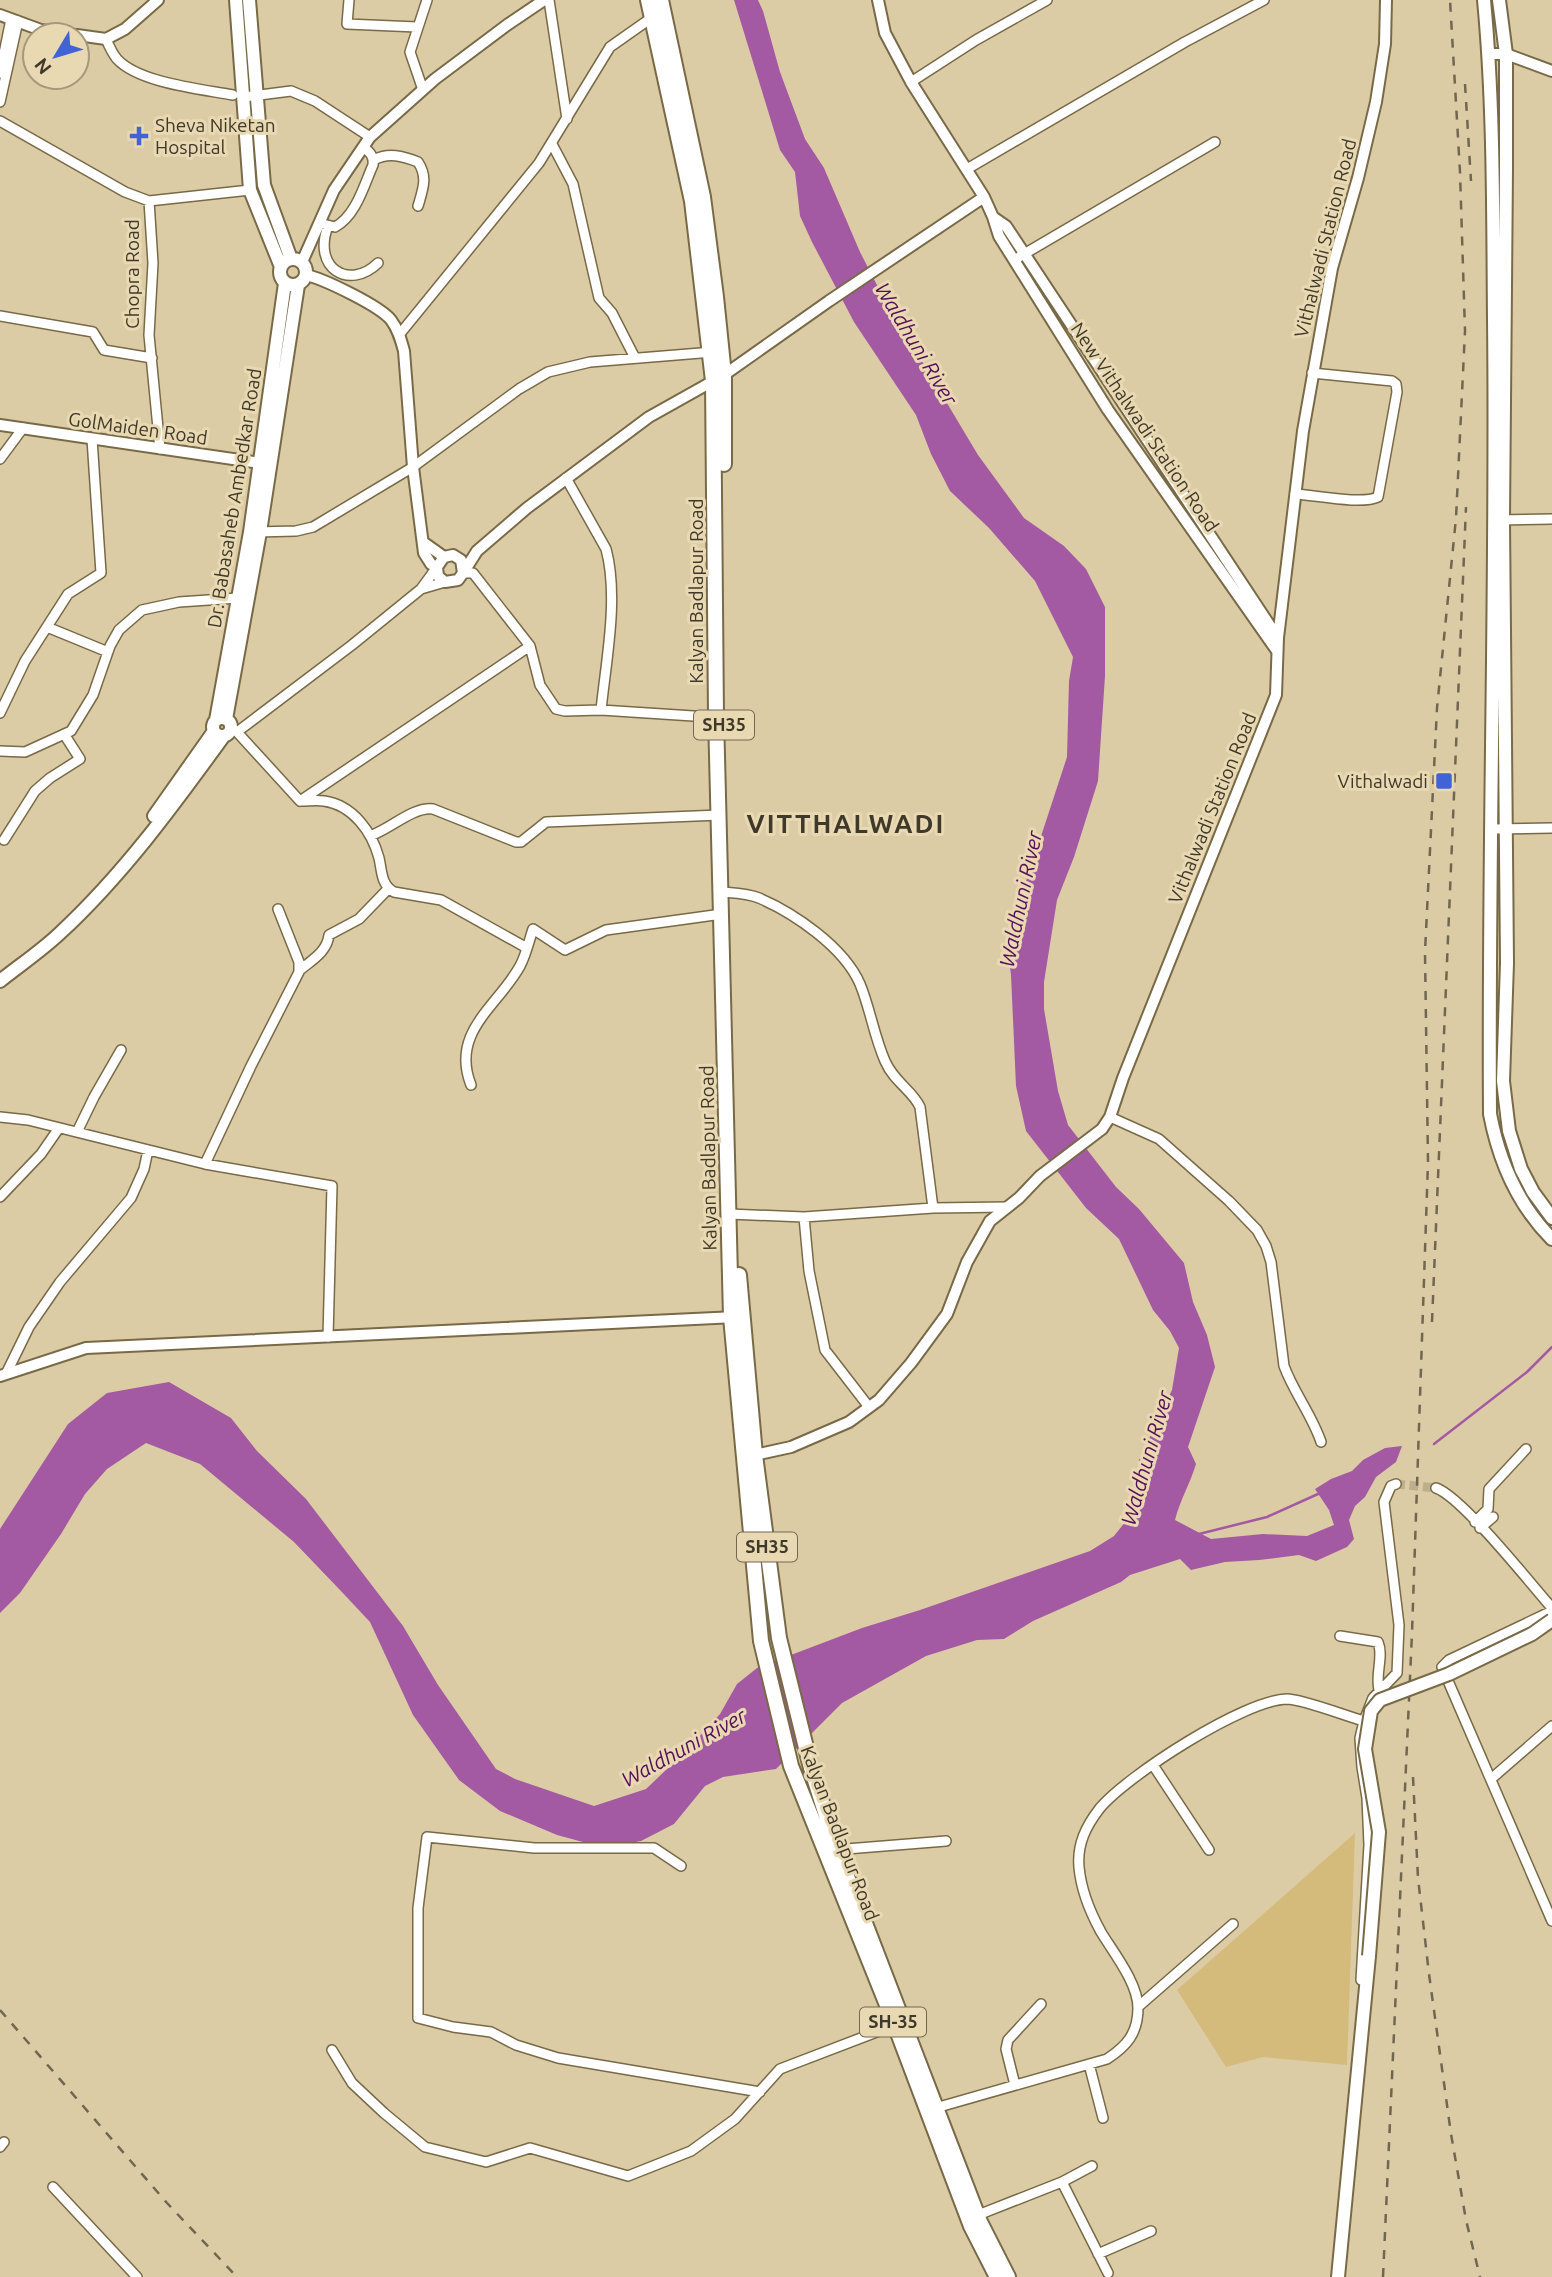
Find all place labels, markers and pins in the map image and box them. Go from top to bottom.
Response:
place label: Sheva Niketan Hospital [155,114,276,158]
marker: Sheva Niketan Hospital [129,126,149,146]
place label: Vithalwadi [1337,770,1428,792]
marker: Vithalwadi [1434,771,1454,791]

